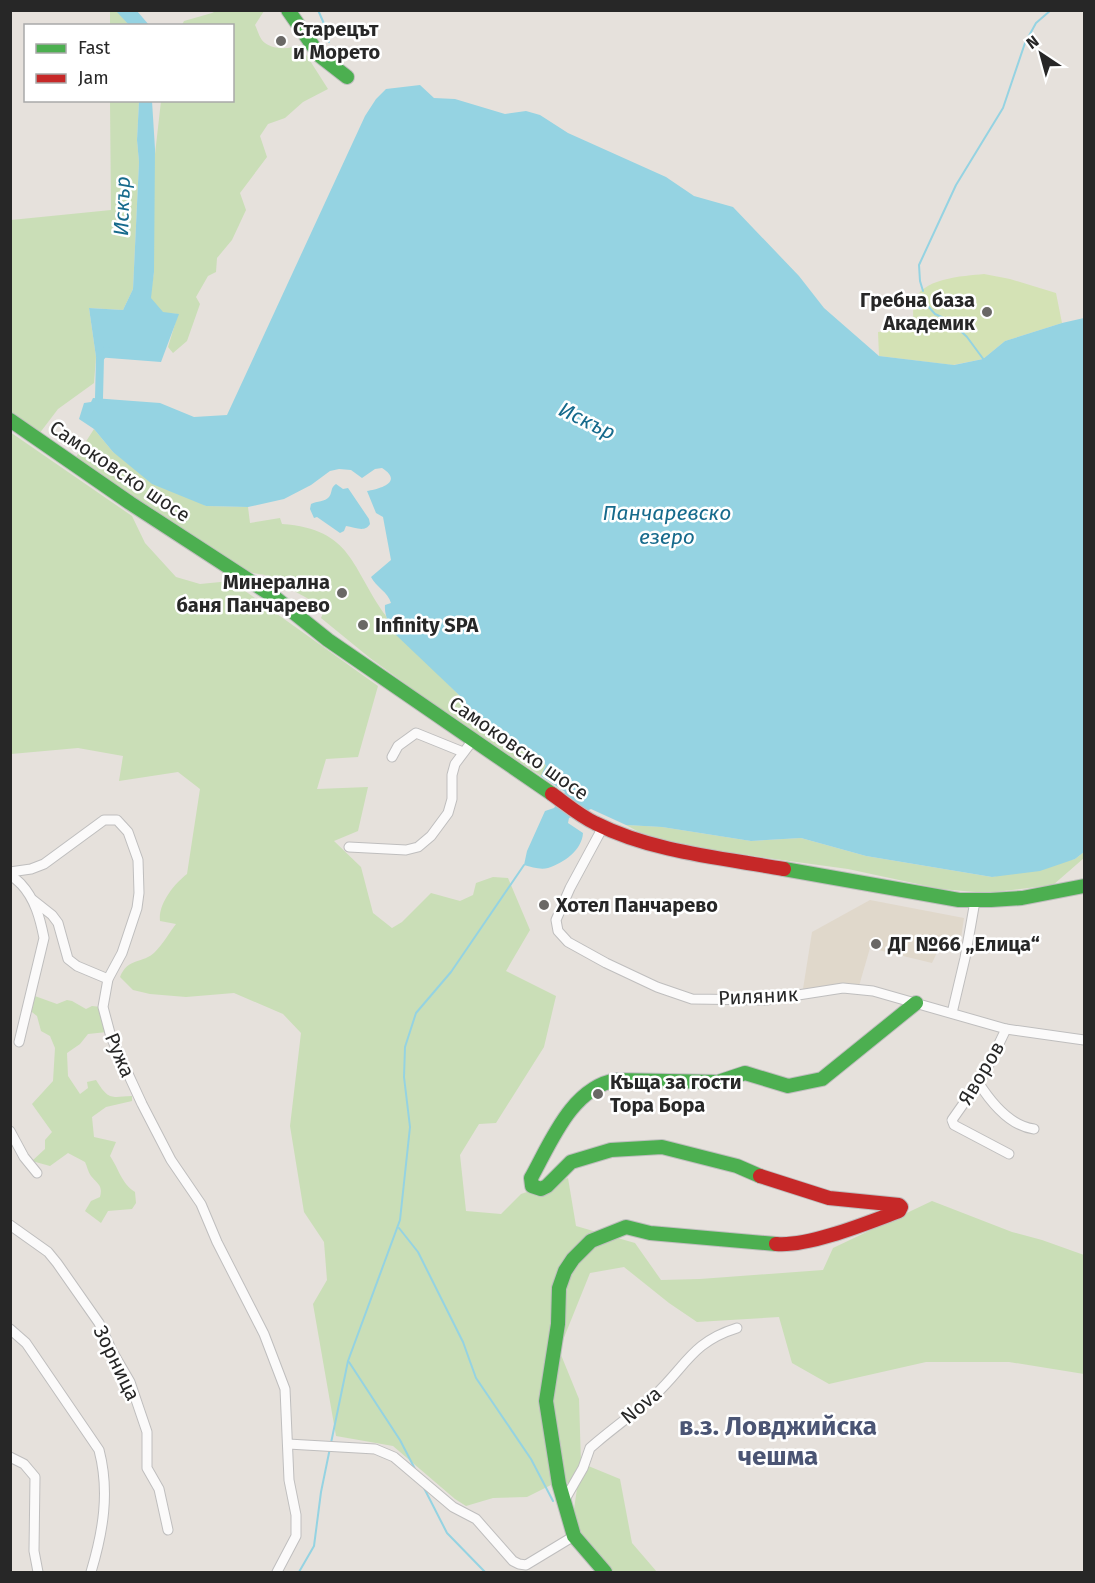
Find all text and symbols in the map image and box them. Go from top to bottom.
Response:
place label: Старецът и Морето [293,17,380,64]
legend [24,24,234,102]
north arrow [1011,24,1071,84]
text: N [1023,31,1042,53]
marker: Старецът и Морето [274,34,288,48]
text: Fast [78,37,111,59]
text: Jam [78,67,109,89]
water label: Искър [108,176,136,236]
place label: Гребна база Академик [860,288,976,335]
marker: Гребна база Академик [980,305,994,319]
water label: Искър [554,396,620,446]
street label: Самоковско шосе [45,415,195,527]
water label: Панчаревско езеро [603,500,731,550]
place label: Минерална баня Панчарево [177,570,330,617]
marker: Минерална баня Панчарево [335,586,349,600]
place label: Infinity SPA [375,613,480,637]
marker: Infinity SPA [356,618,370,632]
street label: Самоковско шосе [445,691,593,805]
place label: Хотел Панчарево [555,893,718,917]
marker: Хотел Панчарево [537,898,551,912]
place label: ДГ №66 „Елица“ [887,932,1040,956]
marker: ДГ №66 „Елица“ [869,937,883,951]
street label: Риляник [717,982,799,1010]
street label: Ружа [100,1029,140,1081]
street label: Яворов [953,1037,1009,1109]
place label: Къща за гости Тора Бора [610,1070,742,1117]
marker: Къща за гости Тора Бора [591,1087,605,1101]
street label: Зорница [89,1322,145,1404]
street label: Nova [616,1381,666,1429]
district label: в.з. Ловджийска чешма [679,1411,877,1472]

